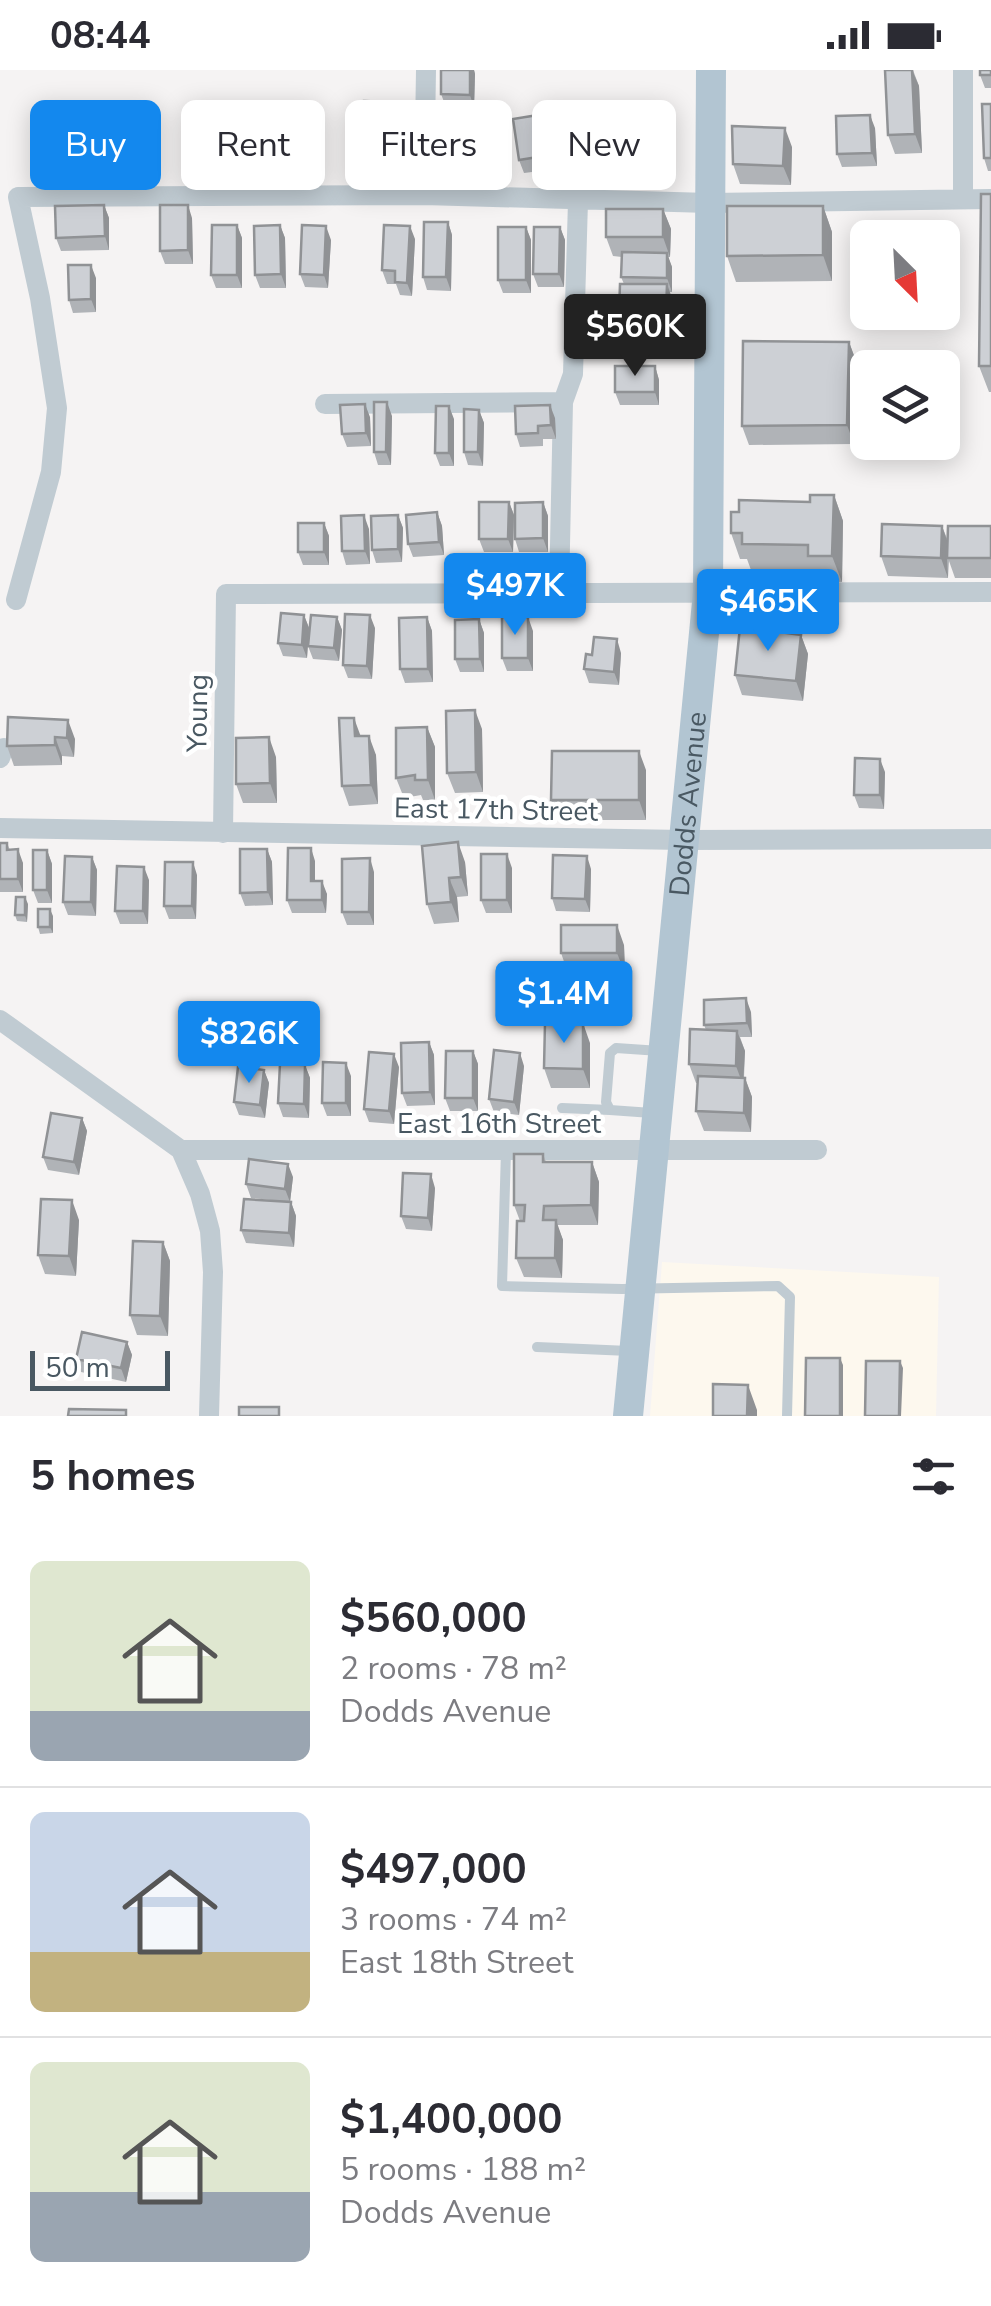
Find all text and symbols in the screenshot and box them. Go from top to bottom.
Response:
text: 08:44 [50,10,151,61]
chip: Buy [30,100,161,190]
chip: Rent [181,100,325,190]
chip: Filters [345,100,512,190]
chip: New [532,100,676,190]
north arrow [850,220,960,330]
map controls [850,220,960,460]
pin: $560K [565,294,705,379]
text: $560K [586,305,684,348]
button: layers [850,350,960,460]
pin: $497K [445,553,585,638]
text: $497K [466,564,564,607]
pin: $465K [698,569,838,654]
text: $465K [719,580,817,623]
street label: Young [178,674,218,753]
street label: Dodds Avenue [661,710,716,898]
street label: East 17th Street [394,789,599,831]
pin: $1.4M [494,961,634,1046]
text: $1.4M [517,972,611,1015]
pin: $826K [179,1001,319,1086]
text: $826K [200,1012,298,1055]
street label: East 16th Street [397,1105,601,1143]
scale bar [30,1346,170,1390]
text: 50 m [45,1349,110,1387]
text: 5 homes [30,1448,195,1505]
icon: filters [906,1449,961,1504]
text: $560,000 [340,1590,527,1647]
icon: home [110,1601,230,1721]
text: 2 rooms · 78 m² [340,1647,567,1690]
text: Dodds Avenue [340,1690,551,1733]
text: $497,000 [340,1841,527,1898]
icon: home [110,1852,230,1972]
text: 3 rooms · 74 m² [340,1898,567,1941]
text: East 18th Street [340,1941,573,1984]
text: $1,400,000 [340,2091,562,2148]
icon: home [110,2102,230,2222]
text: 5 rooms · 188 m² [340,2148,586,2191]
text: Dodds Avenue [340,2191,551,2234]

